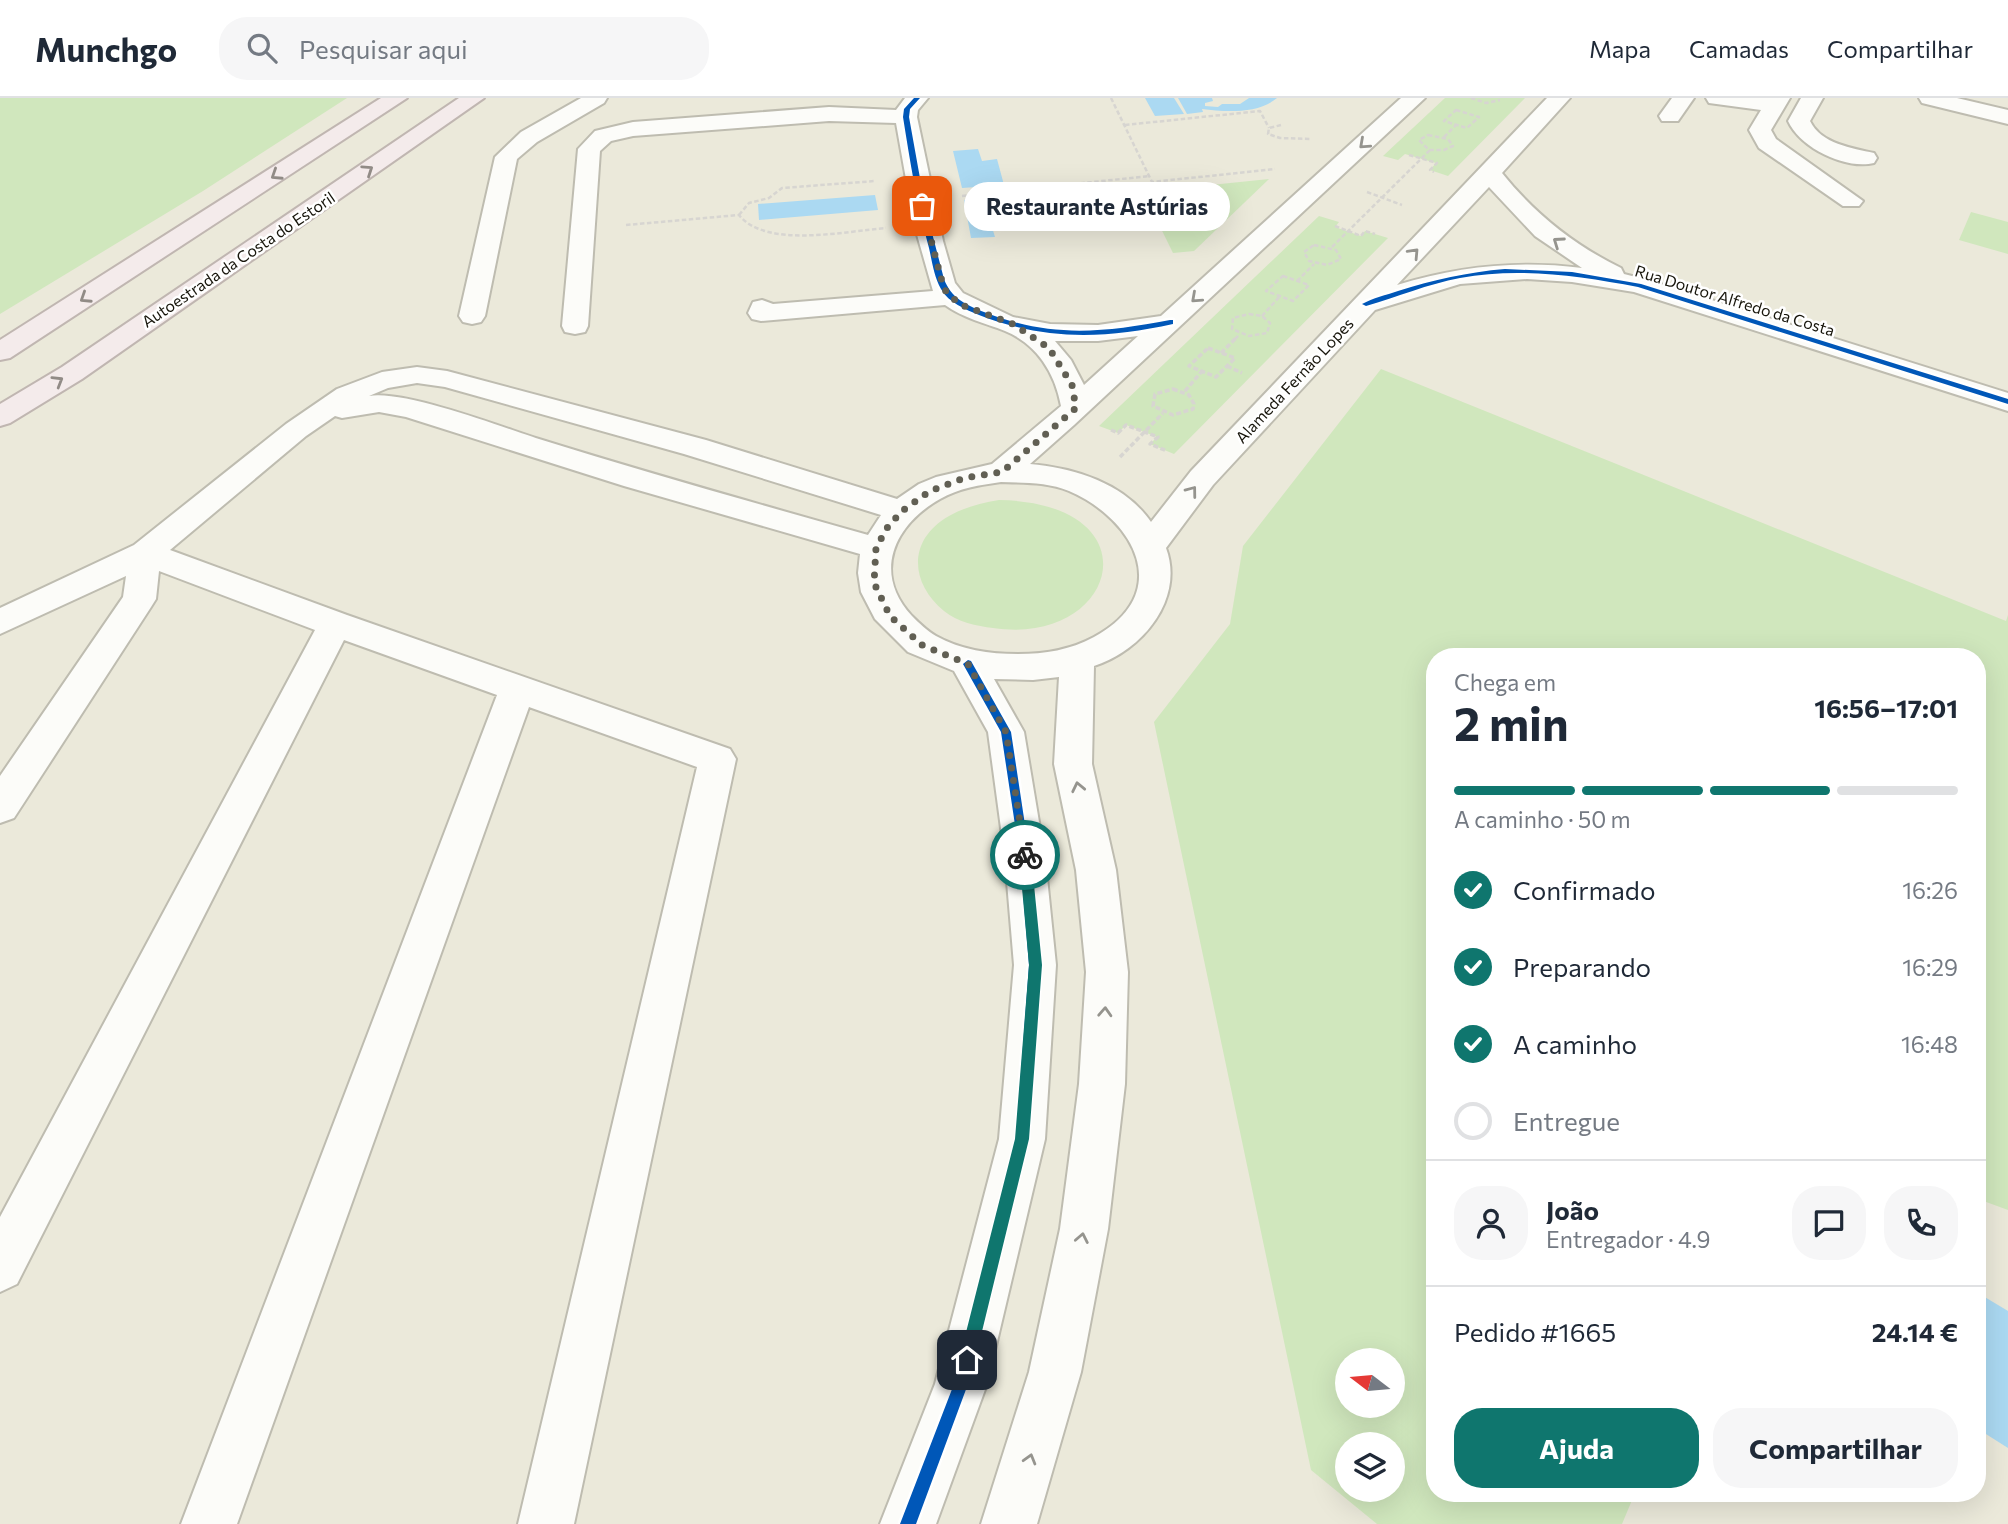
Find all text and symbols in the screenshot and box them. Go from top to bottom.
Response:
search box [219,17,709,80]
text: Munchgo [35,28,177,69]
icon: search [243,29,281,67]
text: Pesquisar aqui [299,33,468,64]
text: Mapa [1589,34,1651,63]
text: Camadas [1689,34,1789,63]
text: Compartilhar [1827,34,1973,63]
one-way arrow [1359,136,1372,148]
one-way arrow [271,166,284,179]
one-way arrow [360,166,373,178]
pin [892,176,952,236]
callout: Restaurante Astúrias [964,182,1230,230]
street label: Autoestrada da Costa do Estoril [138,187,338,331]
icon: bag [903,187,941,225]
text: Restaurante Astúrias [986,192,1208,220]
one-way arrow [1553,238,1566,250]
one-way arrow [1405,248,1418,261]
street label: Rua Doutor Alfredo da Costa [1633,261,1837,339]
one-way arrow [1191,289,1204,302]
one-way arrow [80,290,93,303]
street label: Alameda Fernão Lopes [1231,313,1357,447]
one-way arrow [51,377,64,390]
one-way arrow [1184,486,1196,499]
text: Chega em [1454,668,1556,696]
text: 16:56–17:01 [1814,692,1958,723]
text: 2 min [1454,694,1569,750]
one-way arrow [1071,781,1086,793]
text: A caminho · 50 m [1454,805,1631,833]
courier [990,820,1060,890]
icon: bike [1006,836,1044,874]
icon: check [1454,871,1492,909]
text: Confirmado [1513,874,1655,905]
text: 16:26 [1902,876,1958,904]
icon: check [1454,948,1492,986]
text: Preparando [1513,951,1651,982]
text: 16:29 [1902,953,1958,981]
one-way arrow [1098,1006,1113,1017]
icon: check [1454,1025,1492,1063]
text: A caminho [1513,1028,1637,1059]
text: 16:48 [1901,1030,1958,1058]
text: Entregue [1513,1105,1620,1136]
button: person [1454,1186,1528,1260]
button: chat [1792,1186,1866,1260]
button: phone [1884,1186,1958,1260]
text: João [1546,1194,1599,1225]
text: Entregador · 4.9 [1546,1225,1711,1253]
one-way arrow [1073,1232,1088,1244]
text: Pedido #1665 [1454,1316,1616,1347]
text: 24.14 € [1872,1316,1958,1347]
pin [937,1330,997,1390]
icon: home [948,1341,986,1379]
north arrow [1335,1348,1405,1418]
map controls [1335,1348,1405,1502]
button: Ajuda [1454,1408,1699,1488]
button: Compartilhar [1713,1408,1958,1488]
button: layers [1335,1432,1405,1502]
one-way arrow [1022,1453,1036,1465]

